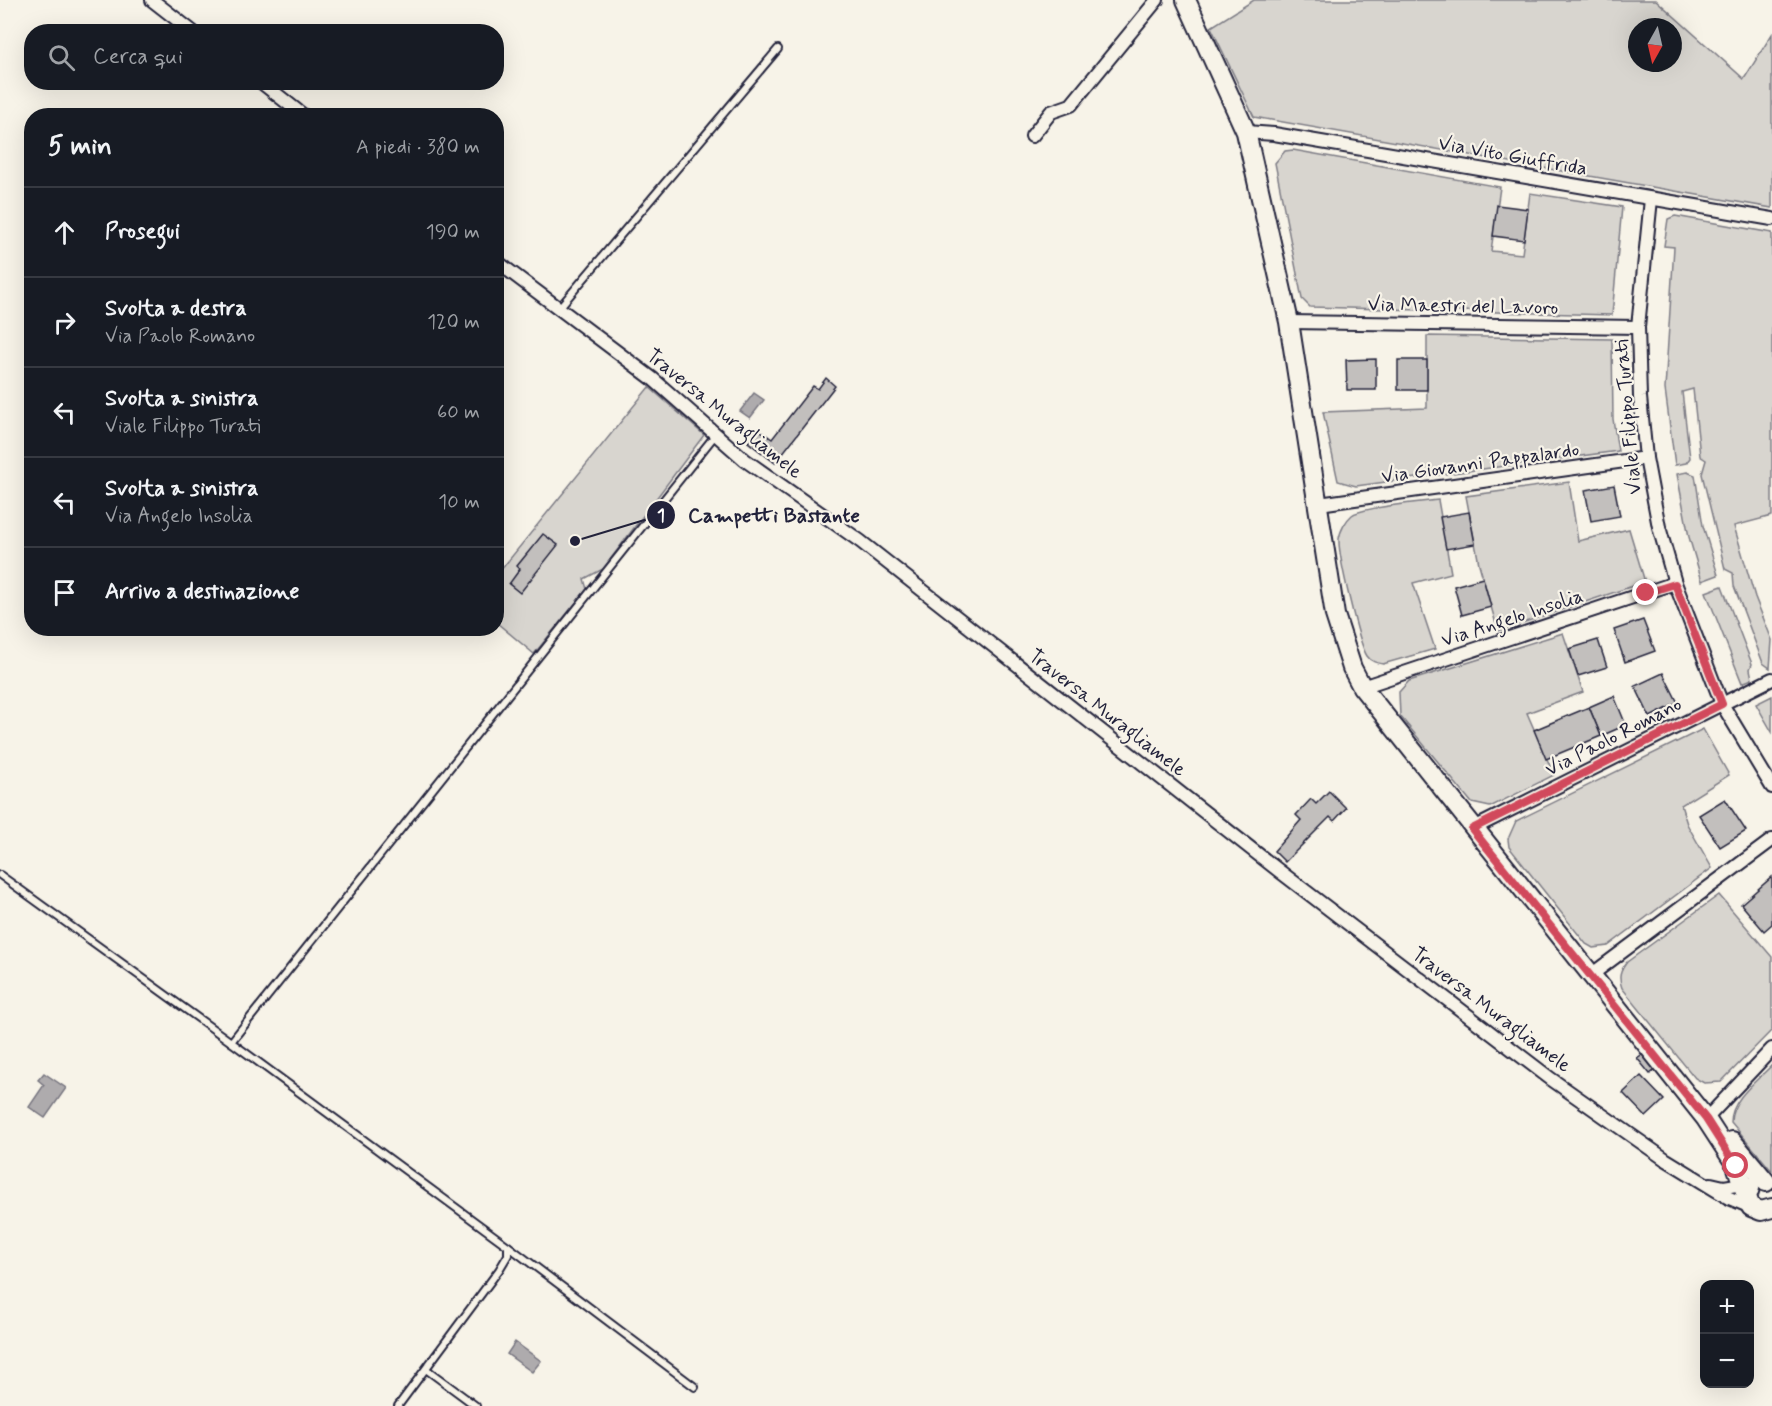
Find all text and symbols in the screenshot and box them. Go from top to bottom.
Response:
north arrow [1628,18,1682,72]
search box [24,24,504,90]
icon: search [45,41,78,74]
text: Cerca qui [93,43,183,71]
text: 5 min [48,130,112,164]
street label: Via Vito Giuffrida [1436,130,1589,183]
text: A piedi · 380 m [356,134,480,161]
icon: ahead [48,216,81,249]
text: Prosegui [105,218,180,246]
text: 190 m [426,219,480,246]
street label: Via Maestri del Lavoro [1367,291,1559,322]
text: Svolta a destra [105,295,247,323]
icon: right [48,306,81,339]
text: 120 m [427,309,480,336]
text: Via Paolo Romano [105,323,255,350]
street label: Viale Filippo Turati [1608,338,1649,496]
street label: Traversa Muragliamele [639,343,808,487]
text: Svolta a sinistra [105,385,259,413]
icon: left [48,396,81,429]
text: 60 m [437,399,480,426]
text: Viale Filippo Turati [105,413,261,440]
street label: Via Giovanni Pappalardo [1380,436,1581,491]
text: Svolta a sinistra [105,475,259,503]
icon: left [48,486,81,519]
text: 10 m [438,489,480,516]
callout: Campetti Bastante [646,495,872,534]
text: Campetti Bastante [688,502,860,530]
text: Via Angelo Insolia [105,503,253,530]
text: 1 [657,504,665,528]
icon: arrive [48,576,81,609]
text: Arrivo a destinazione [105,578,299,606]
route end [1632,579,1658,605]
street label: Via Angelo Insolia [1438,583,1588,656]
street label: Traversa Muragliamele [1021,643,1192,785]
street label: Via Paolo Romano [1541,691,1687,783]
street label: Traversa Muragliamele [1404,941,1577,1081]
route start [1722,1152,1748,1178]
map controls [1700,1280,1754,1388]
button: + [1700,1280,1754,1334]
button: − [1700,1334,1754,1388]

